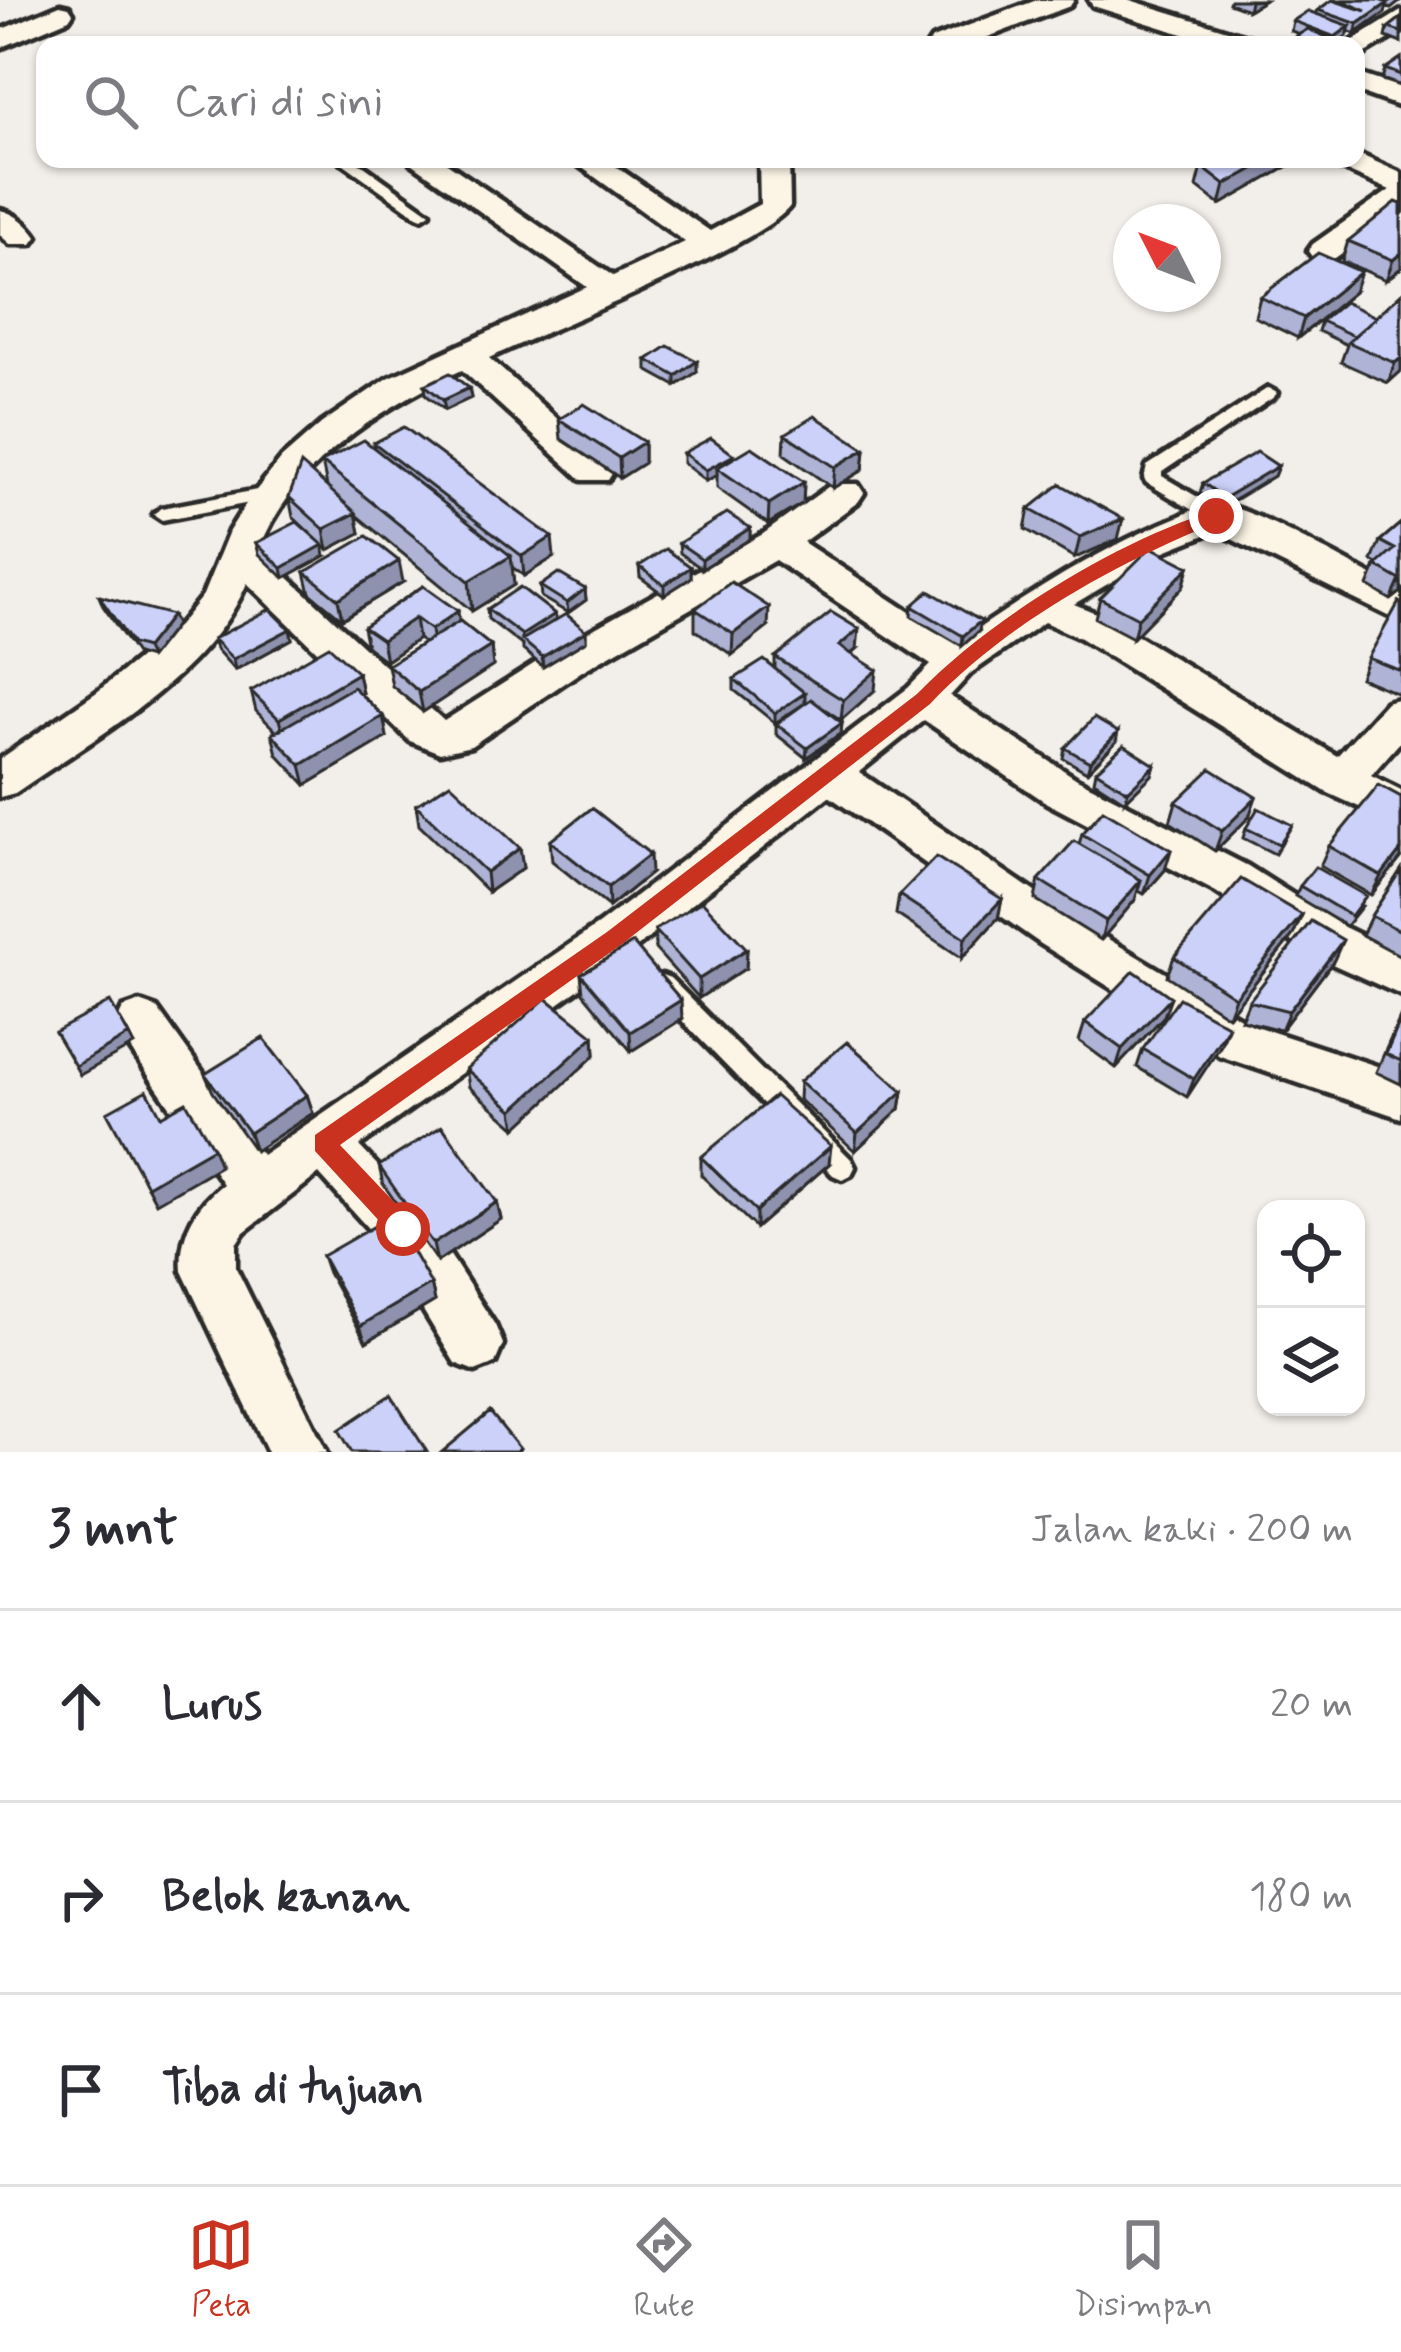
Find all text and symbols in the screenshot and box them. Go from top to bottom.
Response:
search box [36,36,1365,168]
icon: search [78,69,144,135]
text: Cari di sini [174,73,383,132]
north arrow [1113,204,1221,312]
route end [1189,489,1243,543]
map controls [1257,1200,1365,1416]
button: locate [1257,1200,1365,1308]
route start [376,1202,430,1256]
button: layers [1257,1308,1365,1416]
text: 3 mnt [48,1497,178,1563]
text: Jalan kaki · 200 m [1031,1505,1353,1556]
icon: ahead [48,1673,114,1739]
text: Lurus [162,1676,262,1735]
text: 20 m [1270,1680,1353,1731]
icon: right [48,1865,114,1931]
text: Belok kanan [162,1868,410,1927]
text: 180 m [1249,1872,1353,1923]
icon: arrive [48,2057,114,2123]
text: Tiba di tujuan [162,2060,424,2119]
tab: Peta [188,2212,254,2328]
tab: Rute [631,2212,697,2328]
tab: Disimpan [1074,2212,1213,2328]

